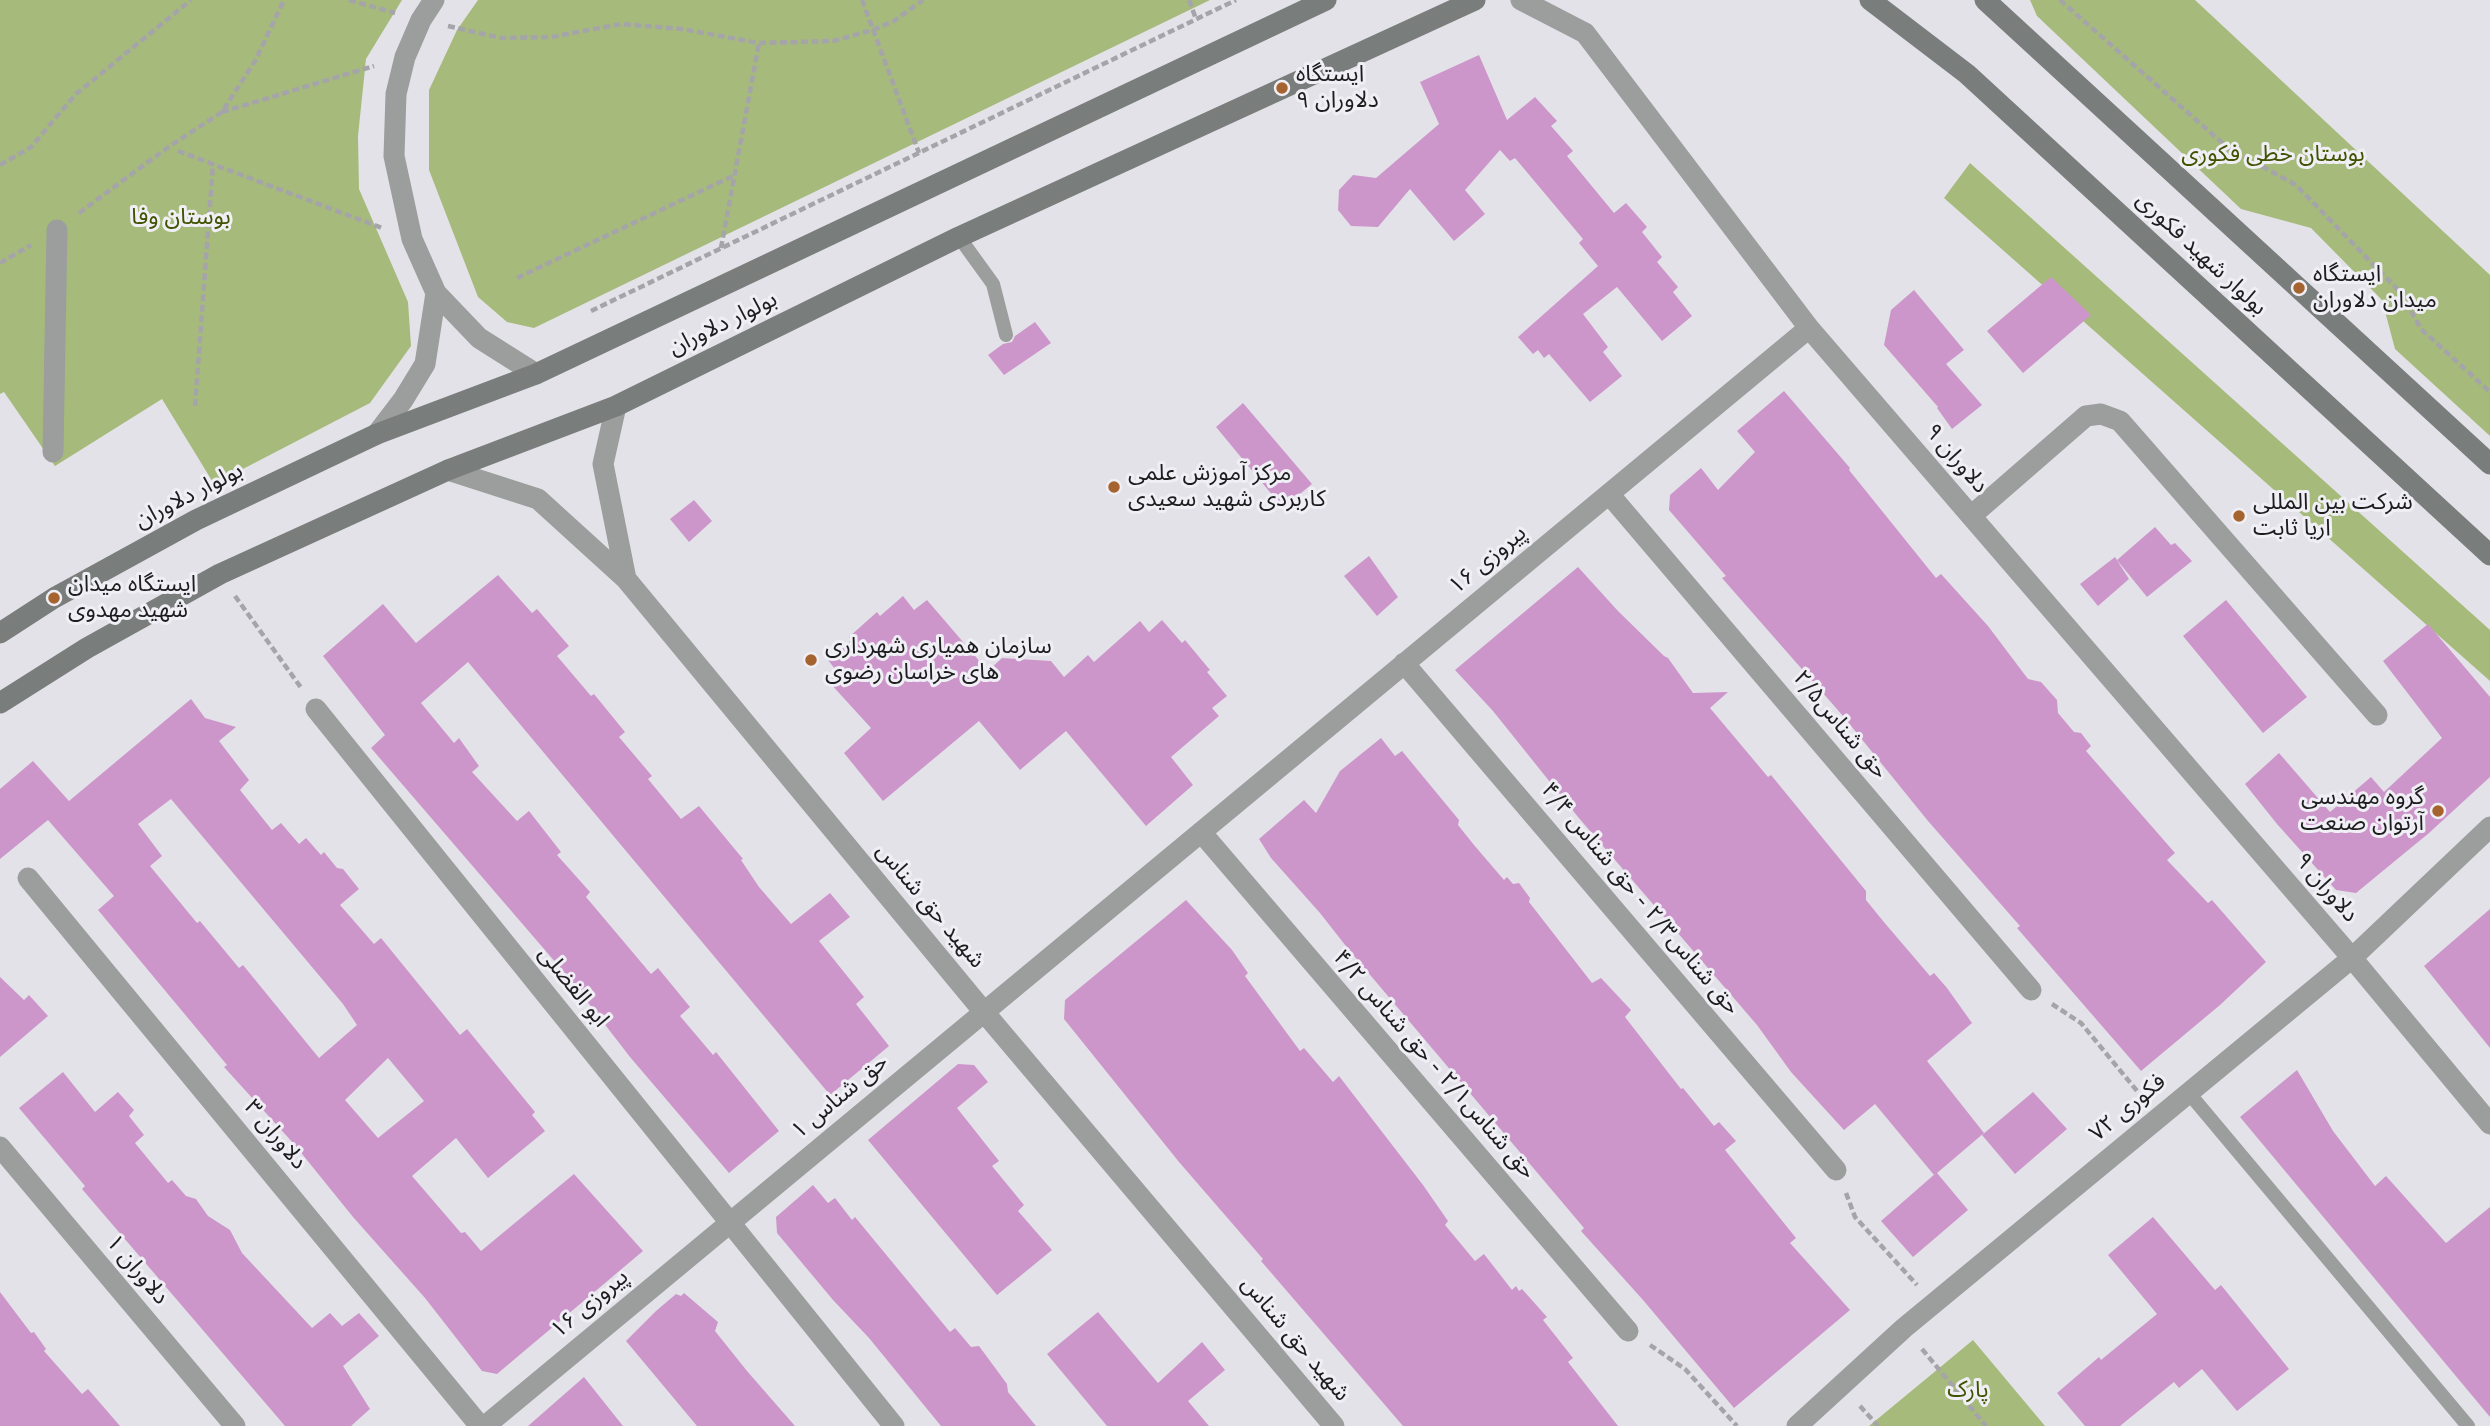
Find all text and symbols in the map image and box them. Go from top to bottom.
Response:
place label: ایستگاه دلاوران ۹ [1296,61,1379,115]
marker: ایستگاه دلاوران ۹ [1274,80,1290,96]
park label: بوستان خطی فکوری [2181,141,2365,169]
street label: بولوار شهید فکوری [2130,186,2272,322]
park label: بوستان وفا [131,204,231,232]
place label: ایستگاه میدان دلاوران [2313,261,2437,315]
marker: ایستگاه میدان دلاوران [2291,280,2307,296]
street label: بولوار دلاوران [664,286,782,362]
street label: دلاوران ۹ [1918,419,1994,499]
street label: بولوار دلاوران [130,457,248,535]
place label: مرکز آموزش علمی کاربردی شهید سعیدی [1128,460,1326,514]
marker: مرکز آموزش علمی کاربردی شهید سعیدی [1106,479,1122,495]
place label: شرکت بین المللی اریا ثابت [2253,489,2413,543]
marker: شرکت بین المللی اریا ثابت [2231,508,2247,524]
street label: پیروزی ۱۶ [1444,520,1532,600]
place label: ایستگاه میدان شهید مهدوی [68,571,196,625]
marker: ایستگاه میدان شهید مهدوی [46,590,62,606]
place label: سازمان همیاری شهرداری های خراسان رضوی [825,633,1052,687]
marker: سازمان همیاری شهرداری های خراسان رضوی [803,652,819,668]
street label: حق شناس۲/۵ [1787,665,1893,785]
street label: حق شناس۲/۳ - حق شناس ۴/۴ [1535,777,1745,1021]
place label: گروه مهندسی آرتوان صنعت [2300,784,2424,838]
marker: گروه مهندسی آرتوان صنعت [2430,803,2446,819]
street label: شهید حق شناس [870,838,990,974]
street label: دلاوران ۹ [2288,848,2364,928]
street label: ابو الفضلی [532,941,614,1033]
street label: حق شناس۲/۱ - حق شناس ۴/۲ [1327,945,1541,1185]
street label: حق شناس ۱ [786,1049,894,1145]
street label: فکوری ۷۲ [2084,1068,2172,1148]
street label: دلاوران ۳ [238,1094,312,1176]
street label: دلاوران ۱ [100,1229,174,1311]
street label: پیروزی ۱۶ [546,1264,634,1344]
street label: شهید حق شناس [1235,1271,1355,1407]
park label: پارک [1947,1377,1989,1405]

